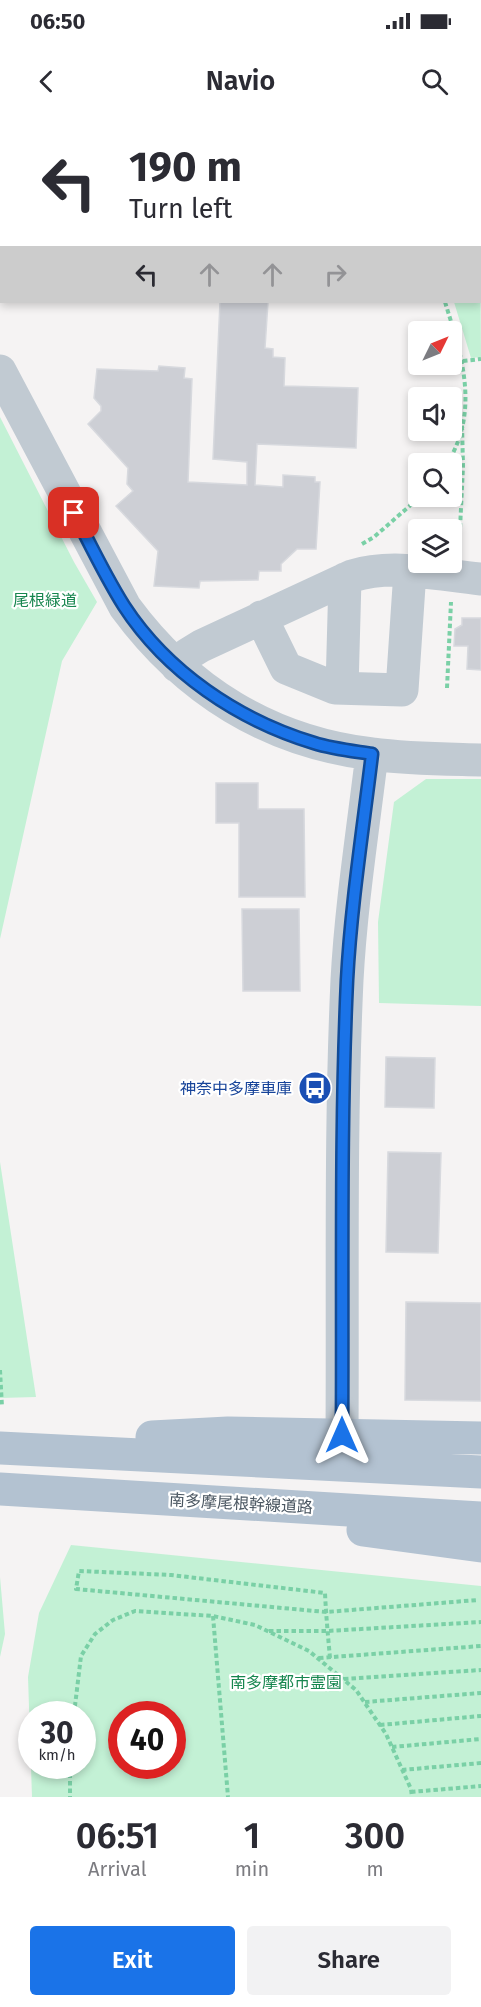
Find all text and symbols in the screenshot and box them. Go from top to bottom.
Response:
text: 06:50 [30,8,85,35]
icon: back [30,65,63,98]
text: Navio [206,65,275,97]
icon: search [418,65,451,98]
text: 190 m [129,142,242,192]
icon: left [30,144,108,222]
text: Turn left [129,193,232,225]
icon: left [130,258,163,291]
icon: ahead [193,258,226,291]
icon: ahead [256,258,289,291]
icon: right [319,258,352,291]
north arrow [408,321,462,375]
map controls [408,321,462,573]
button: sound [408,387,462,441]
button: search [408,453,462,507]
pin [48,487,99,538]
icon: arrive [57,496,90,529]
button: layers [408,519,462,573]
park label: 尾根緑道 [13,591,77,610]
bus stop icon: 神奈中多摩車庫 [297,1070,333,1106]
place label: 神奈中多摩車庫 [180,1079,292,1098]
position arrow [310,1403,374,1467]
street label: 南多摩尾根幹線道路 [169,1490,313,1517]
park label: 南多摩都市霊園 [230,1673,342,1692]
speed limit sign: 40 [108,1701,186,1779]
text: 30 [40,1715,74,1751]
text: km/h [38,1746,76,1764]
text: 06:51 [76,1814,159,1858]
text: 1 [244,1814,260,1858]
text: 300 [345,1814,405,1858]
text: Arrival [88,1857,147,1881]
text: min [235,1857,269,1881]
text: m [367,1857,384,1881]
button: Exit [30,1926,235,1995]
button: Share [247,1926,451,1995]

